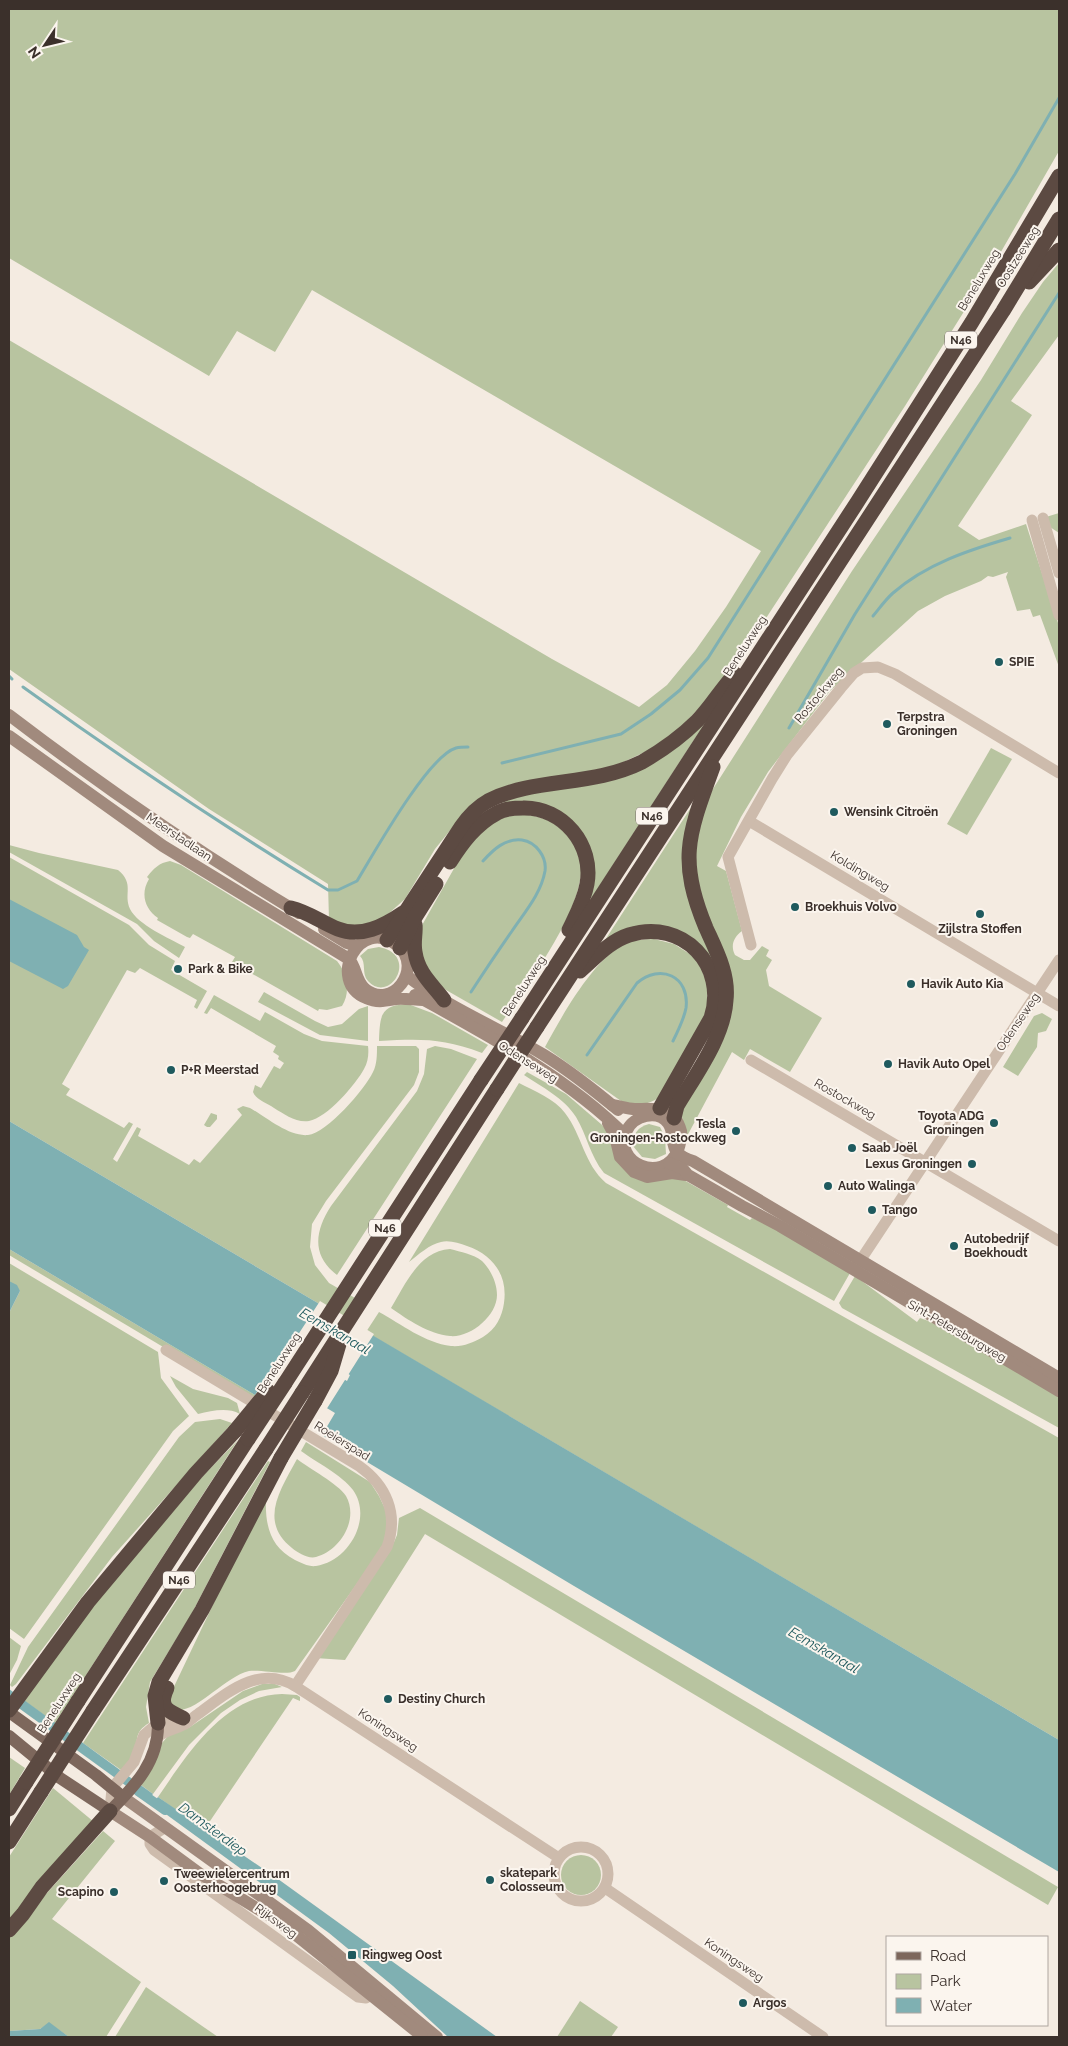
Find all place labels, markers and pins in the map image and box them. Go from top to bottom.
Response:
place label: SPIE [1009,655,1034,669]
marker: SPIE [993,656,1005,668]
place label: Terpstra Groningen [897,710,957,738]
marker: Terpstra Groningen [881,718,893,730]
place label: Wensink Citroën [844,805,938,819]
marker: Wensink Citroën [828,806,840,818]
place label: Broekhuis Volvo [805,900,897,914]
marker: Broekhuis Volvo [789,901,801,913]
marker: Zijlstra Stoffen [974,908,986,920]
place label: Zijlstra Stoffen [938,922,1022,936]
place label: Park & Bike [188,962,253,976]
marker: Park & Bike [172,963,184,975]
place label: Havik Auto Kia [921,977,1004,991]
marker: Havik Auto Kia [905,978,917,990]
place label: Havik Auto Opel [898,1057,990,1071]
marker: Havik Auto Opel [882,1058,894,1070]
place label: P+R Meerstad [181,1063,259,1077]
marker: P+R Meerstad [165,1064,177,1076]
place label: Toyota ADG Groningen [918,1109,984,1137]
place label: Tesla Groningen-Rostockweg [590,1117,726,1145]
marker: Toyota ADG Groningen [988,1117,1000,1129]
marker: Tesla Groningen-Rostockweg [730,1125,742,1137]
place label: Saab Joël [862,1141,918,1155]
marker: Saab Joël [846,1142,858,1154]
place label: Lexus Groningen [865,1157,962,1171]
marker: Lexus Groningen [966,1158,978,1170]
place label: Auto Walinga [838,1179,915,1193]
marker: Auto Walinga [822,1180,834,1192]
place label: Tango [882,1203,917,1217]
marker: Tango [866,1204,878,1216]
place label: Autobedrijf Boekhoudt [964,1232,1030,1260]
marker: Autobedrijf Boekhoudt [948,1240,960,1252]
place label: Destiny Church [398,1692,485,1706]
marker: Destiny Church [382,1693,394,1705]
place label: skatepark Colosseum [500,1866,564,1894]
place label: Tweewielercentrum Oosterhoogebrug [174,1867,290,1895]
marker: skatepark Colosseum [484,1874,496,1886]
marker: Tweewielercentrum Oosterhoogebrug [158,1875,170,1887]
place label: Scapino [58,1885,104,1899]
marker: Scapino [108,1886,120,1898]
place label: Ringweg Oost [362,1948,443,1962]
marker: Ringweg Oost [346,1949,358,1961]
place label: Argos [753,1996,787,2010]
marker: Argos [737,1997,749,2009]

